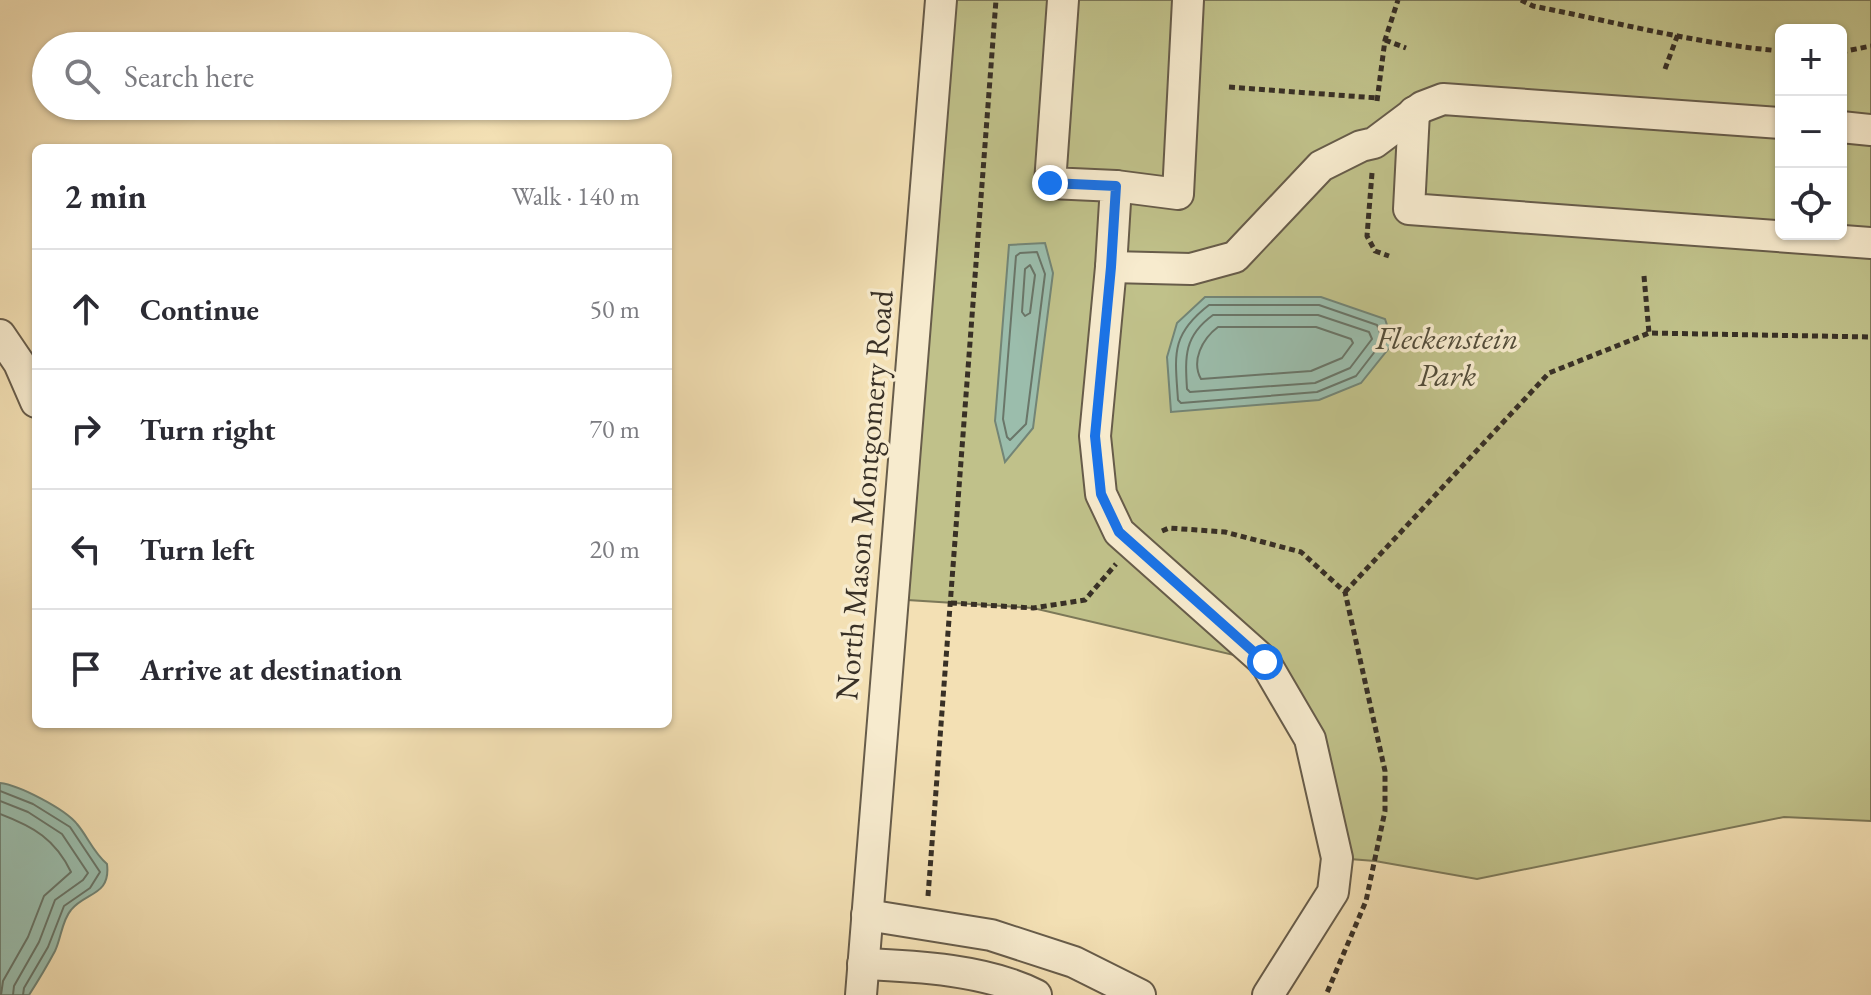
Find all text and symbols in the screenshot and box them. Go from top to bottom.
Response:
map controls [1775,24,1847,240]
button: + [1775,24,1847,96]
search box [32,32,672,120]
icon: search [60,54,104,98]
text: Search here [124,57,254,96]
button: − [1775,96,1847,168]
route end [1032,165,1068,201]
button: locate [1775,168,1847,240]
text: 2 min [64,174,147,218]
text: Walk · 140 m [512,179,640,213]
icon: ahead [64,287,108,331]
street label: North Mason Montgomery Road [825,287,903,702]
text: Continue [140,290,259,329]
text: 50 m [590,292,640,326]
park label: Fleckenstein Park [1375,317,1518,396]
icon: right [64,407,108,451]
text: Turn right [140,410,276,449]
text: 70 m [590,412,640,446]
icon: left [64,527,108,571]
text: Turn left [140,530,254,569]
text: 20 m [590,532,640,566]
route start [1247,644,1283,680]
icon: arrive [64,647,108,691]
text: Arrive at destination [140,650,402,689]

